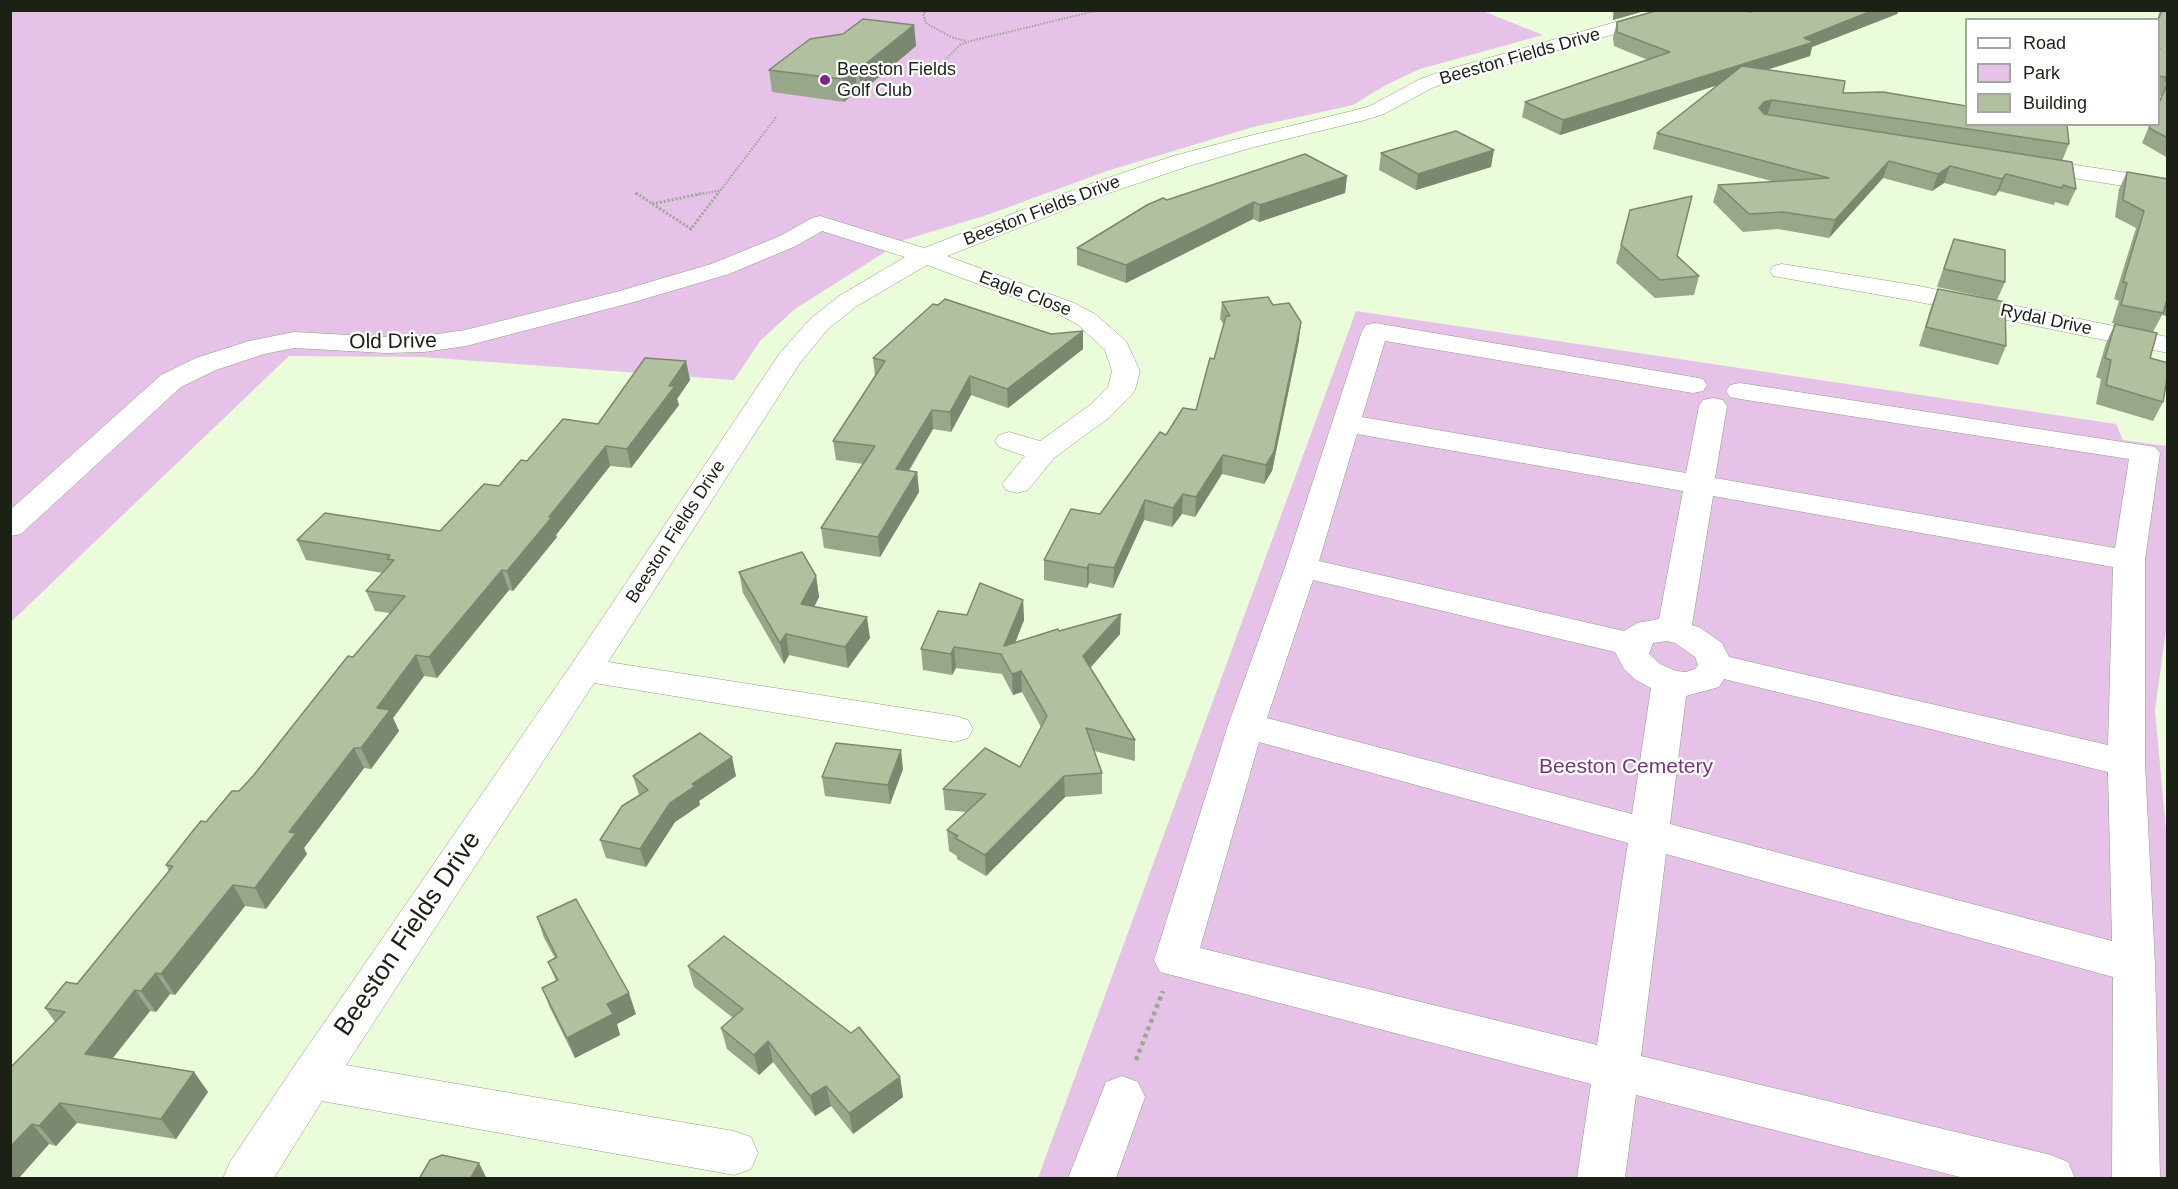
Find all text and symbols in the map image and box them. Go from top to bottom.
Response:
legend [1965,18,2160,126]
street label: Beeston Fields Drive [1437,24,1603,90]
text: Road [2023,33,2066,53]
place label: Beeston Fields Golf Club [837,59,956,101]
text: Park [2023,63,2060,83]
marker: Beeston Fields Golf Club [818,73,832,87]
text: Building [2023,93,2087,113]
street label: Beeston Fields Drive [961,171,1123,251]
street label: Eagle Close [976,267,1074,321]
street label: Rydal Drive [1998,300,2094,340]
street label: Old Drive [349,329,437,355]
street label: Beeston Fields Drive [622,456,730,608]
park label: Beeston Cemetery [1539,754,1713,780]
street label: Beeston Fields Drive [328,826,488,1042]

